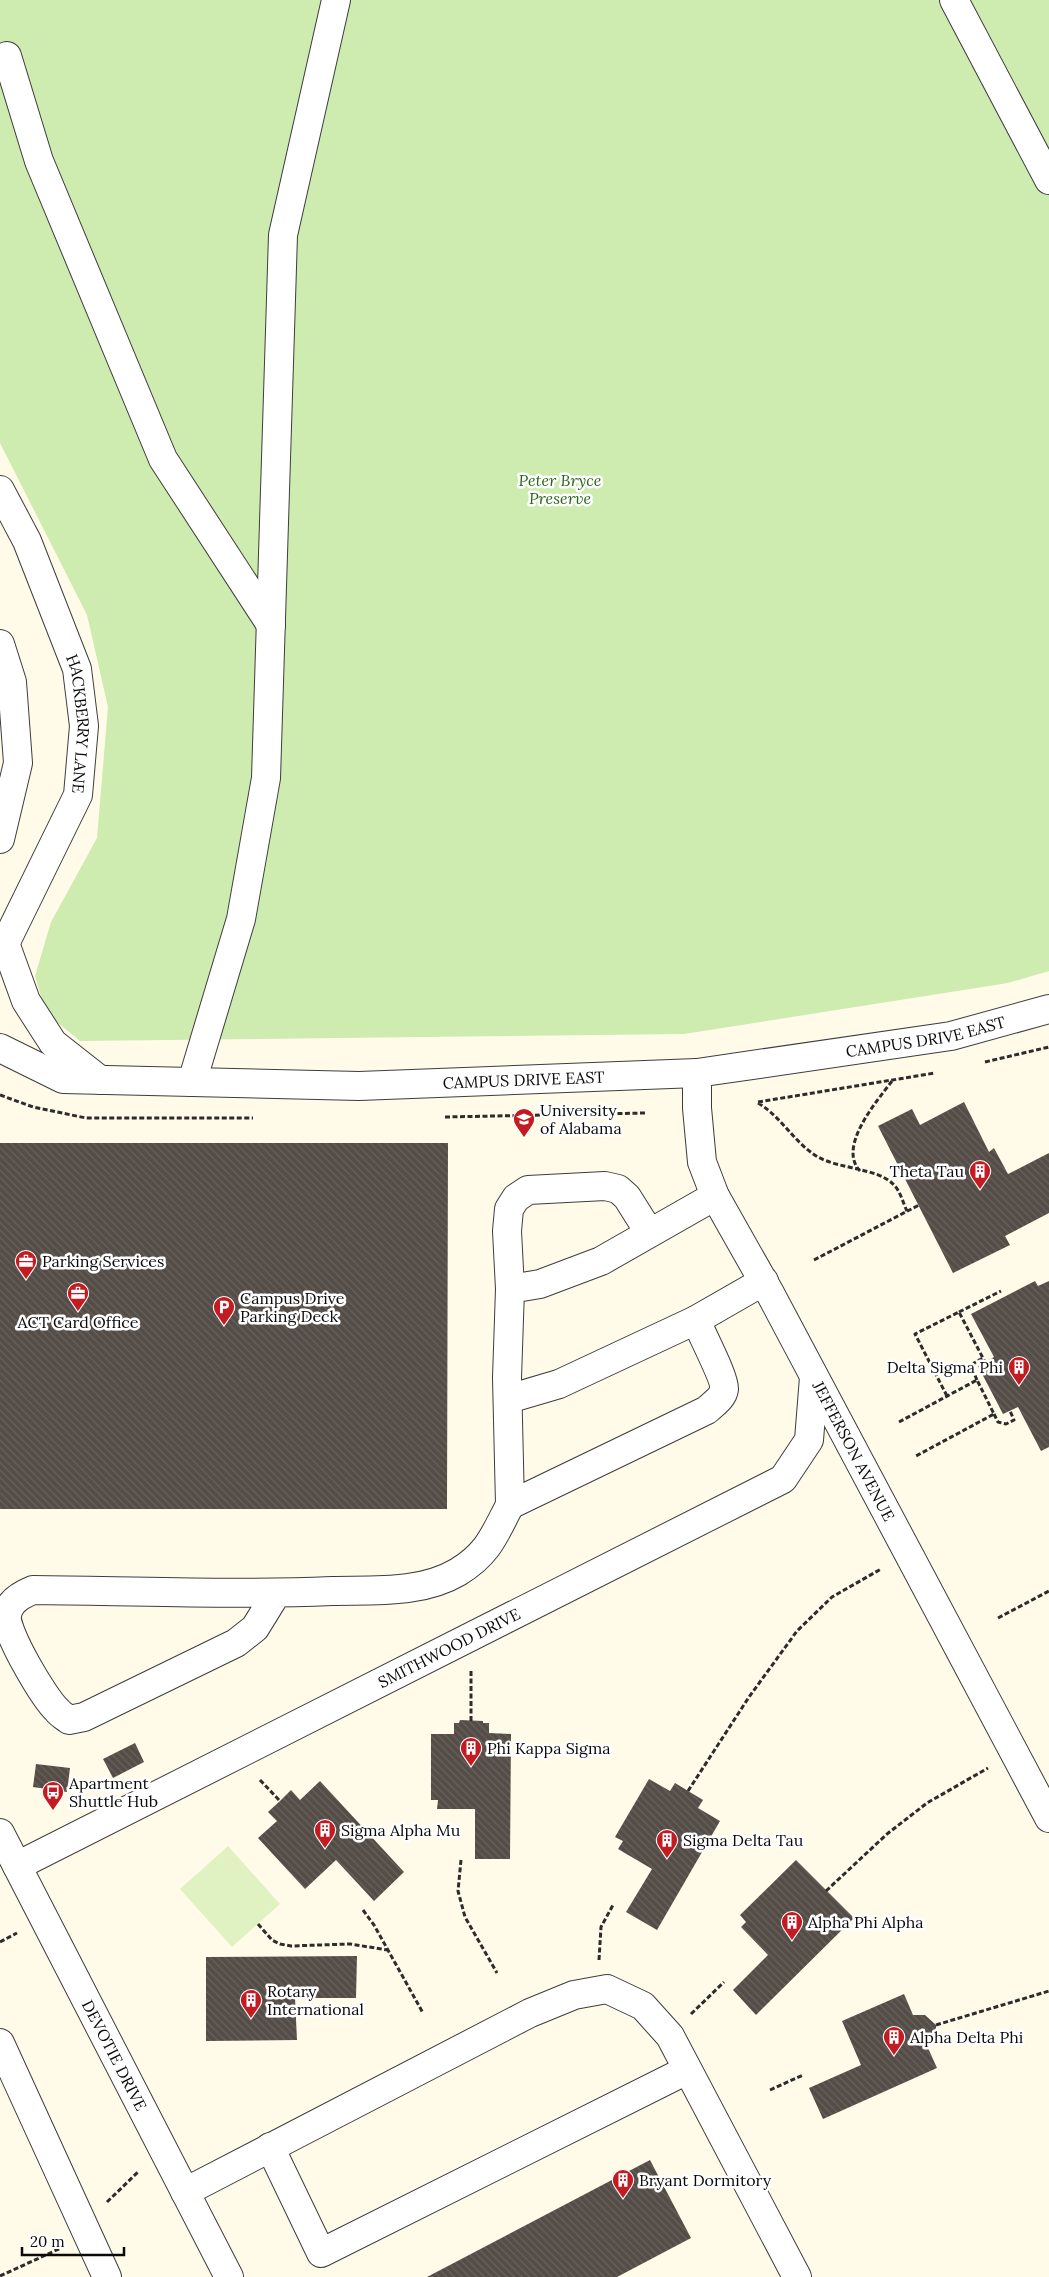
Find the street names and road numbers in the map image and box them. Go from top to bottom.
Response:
street label: HACKBERRY LANE [62,651,94,794]
street label: CAMPUS DRIVE EAST [844,1012,1007,1061]
street label: CAMPUS DRIVE EAST [442,1067,605,1093]
street label: JEFFERSON AVENUE [808,1377,899,1524]
street label: SMITHWOOD DRIVE [375,1603,523,1692]
street label: DEVOTIE DRIVE [78,1996,151,2114]

